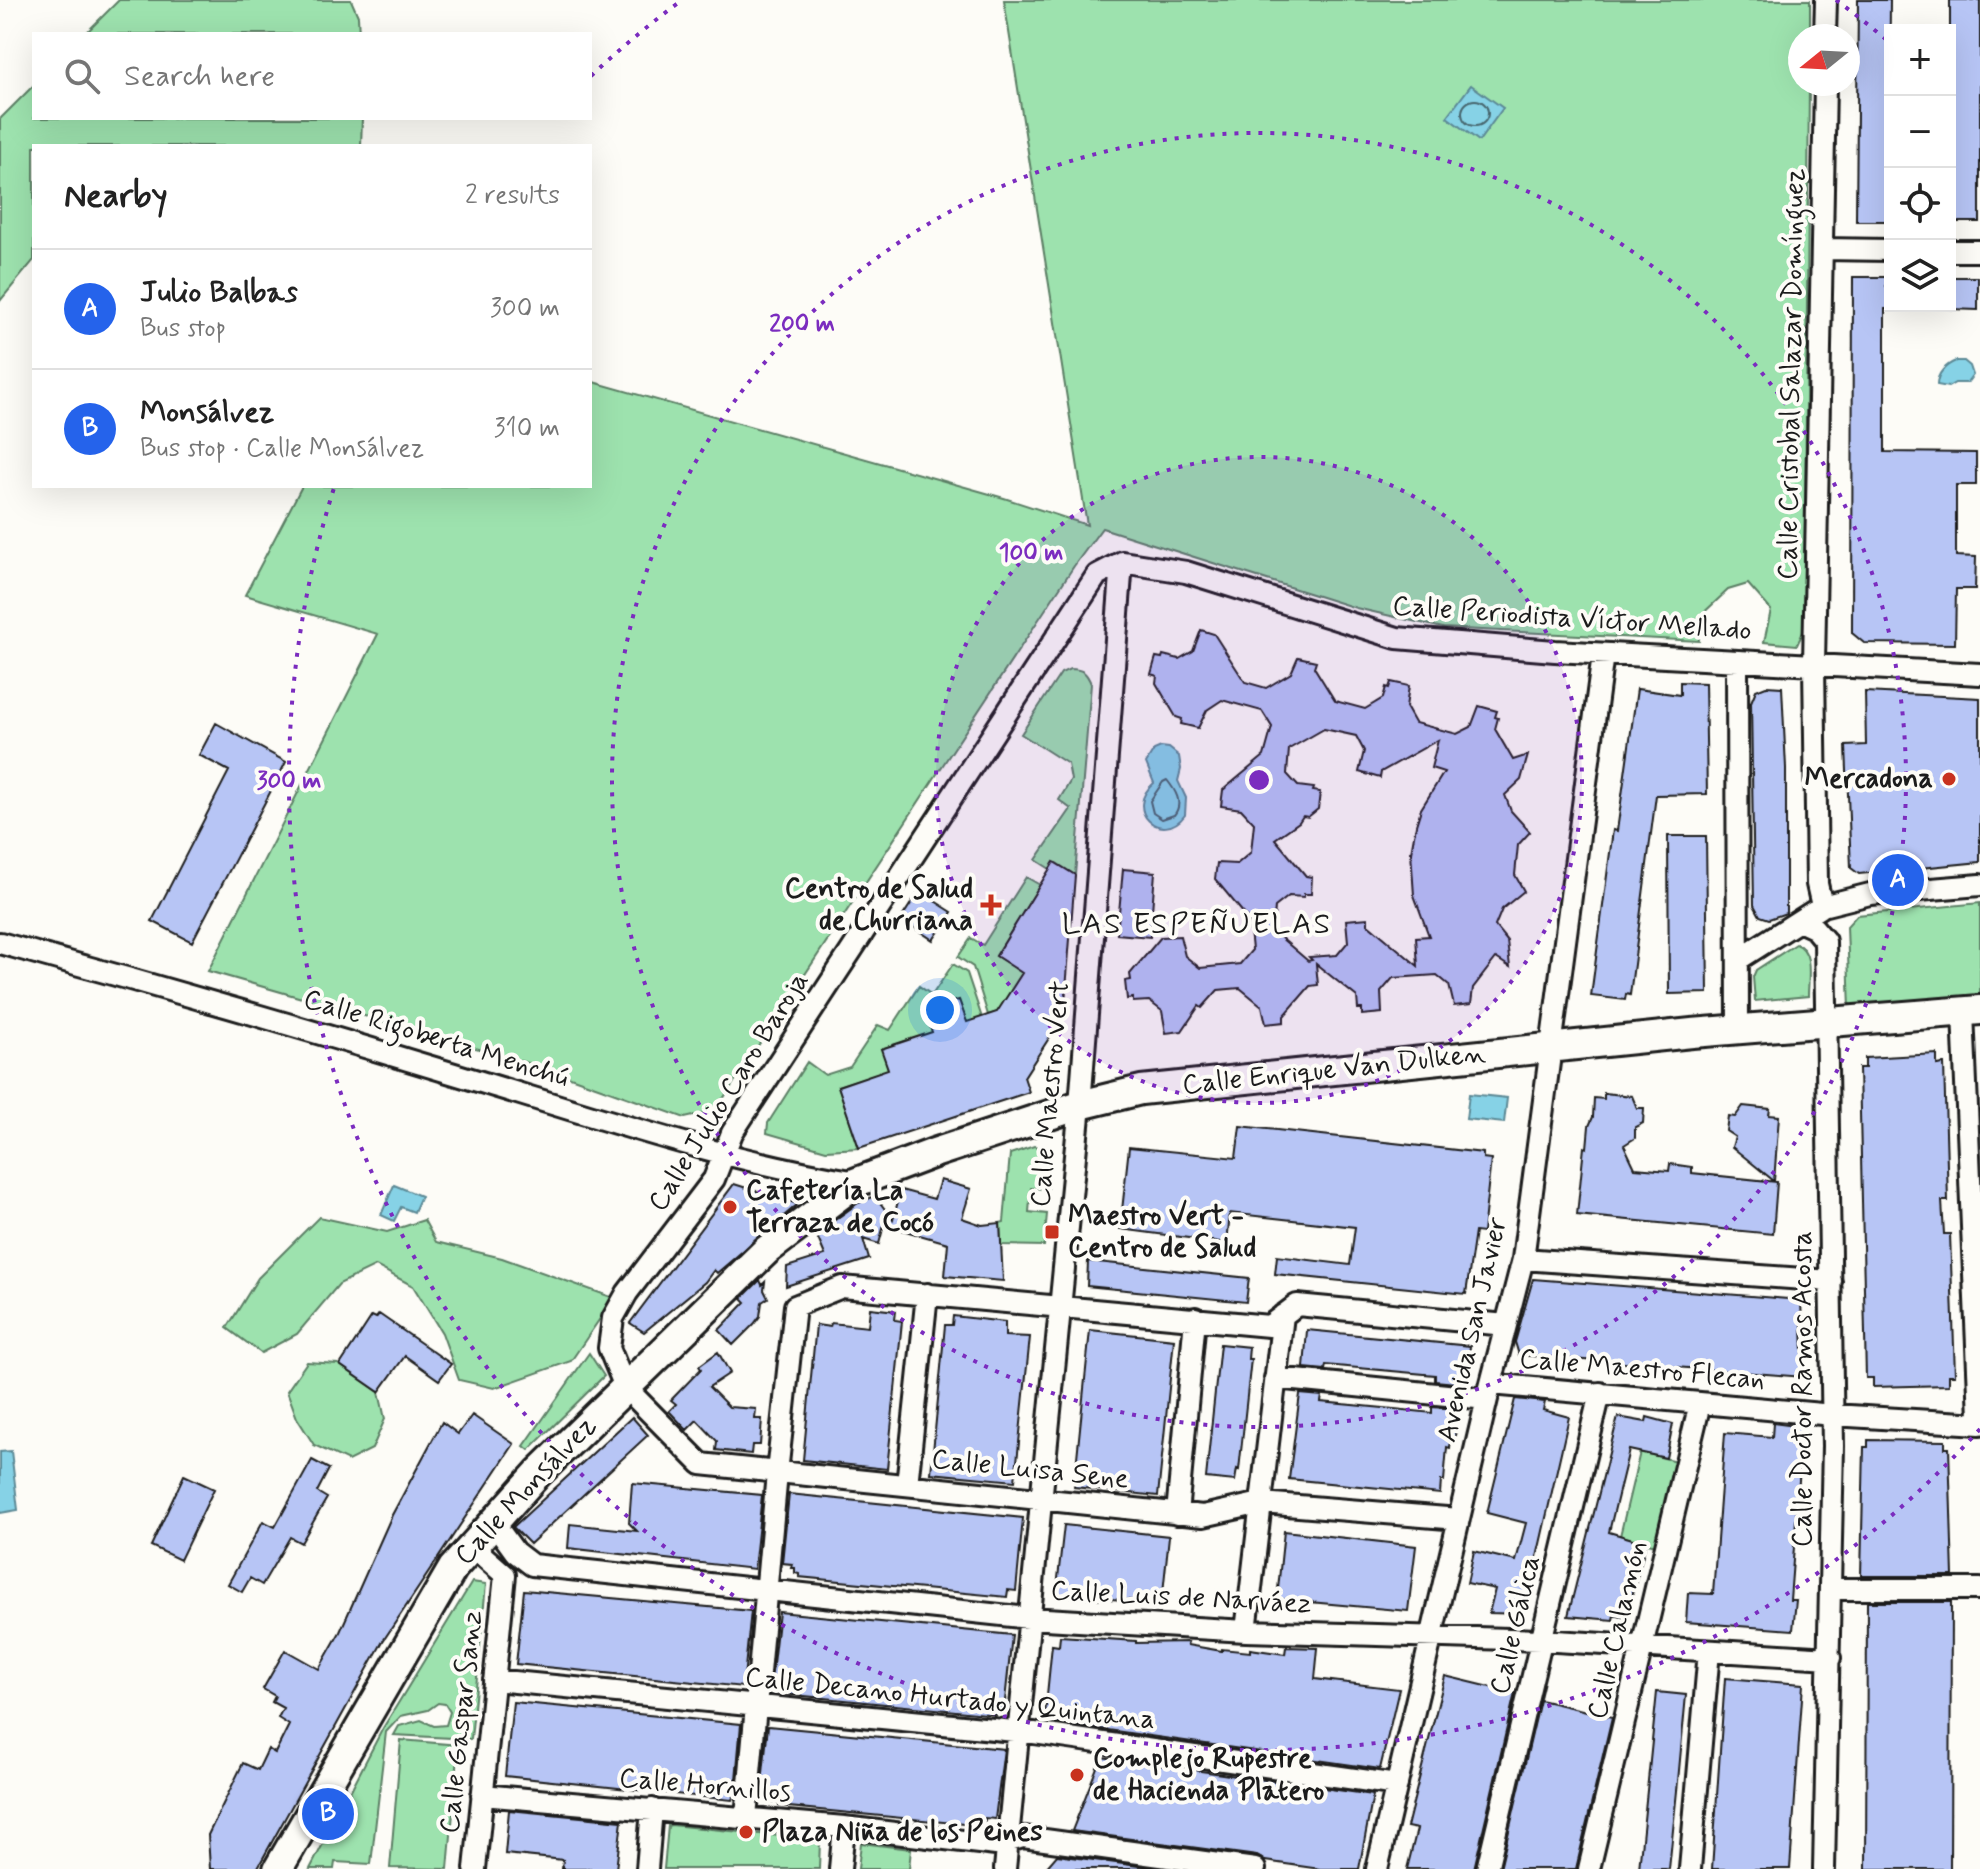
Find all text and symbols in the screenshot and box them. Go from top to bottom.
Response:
north arrow [1788,24,1860,96]
map controls [1884,24,1956,312]
button: + [1884,24,1956,96]
search box [32,32,592,120]
icon: search [60,54,104,98]
text: Search here [124,57,275,96]
button: − [1884,96,1956,168]
street label: Calle Cristobal Salazar Domínguez [1770,168,1817,580]
button: locate [1884,168,1956,240]
text: Nearby [64,174,168,219]
text: 2 results [465,179,560,213]
button: layers [1884,240,1956,312]
text: Julio Balbas [140,273,298,312]
text: A [81,292,99,326]
text: 300 m [490,292,560,326]
text: 200 m [769,309,835,340]
text: Bus stop [140,312,226,346]
text: Monsálvez [140,393,274,432]
text: B [82,412,98,446]
text: 310 m [494,412,560,446]
text: Bus stop · Calle Monsálvez [140,432,424,466]
text: 100 m [999,538,1063,569]
street label: Calle Periodista Víctor Mellado [1391,588,1753,650]
place label: Mercadona [1805,761,1933,798]
text: 300 m [257,766,321,797]
centre of rings [1245,766,1273,794]
marker: Mercadona [1940,770,1958,788]
pin: A [1872,850,1924,910]
place label: Centro de Salud de Churriana [785,871,973,940]
marker: Centro de Salud de Churriana [980,894,1002,916]
district label: LAS ESPEÑUELAS [1062,905,1332,944]
street label: Calle Julio Caro Baroja [640,965,818,1219]
street label: Calle Maestro Vert [1023,979,1079,1209]
street label: Calle Rigoberta Menchú [298,981,573,1100]
your location [920,990,960,1030]
street label: Calle Enrique Van Dulken [1180,1036,1488,1104]
place label: Cafetería La Terraza de Cocó [746,1173,934,1242]
marker: Cafetería La Terraza de Cocó [721,1198,739,1216]
place label: Maestro Vert - Centro de Salud [1068,1198,1256,1267]
street label: Avenida San Javier [1429,1214,1517,1446]
marker: Maestro Vert - Centro de Salud [1043,1223,1061,1241]
street label: Calle Doctor Ramos Acosta [1785,1231,1822,1547]
street label: Calle Maestro Flecan [1518,1341,1766,1399]
street label: Calle Monsálvez [447,1408,605,1574]
street label: Calle Luisa Sene [930,1441,1130,1499]
street label: Calle Calamón [1579,1537,1657,1723]
street label: Calle Gálica [1482,1552,1550,1698]
street label: Calle Luis de Narváez [1050,1573,1312,1623]
street label: Calle Gaspar Sanz [432,1609,492,1835]
street label: Calle Decano Hurtado y Quintana [743,1659,1157,1739]
place label: Complejo Rupestre de Hacienda Platero [1093,1741,1324,1810]
street label: Calle Hornillos [617,1760,793,1812]
marker: Complejo Rupestre de Hacienda Platero [1068,1766,1086,1784]
pin: B [302,1784,354,1844]
place label: Plaza Niña de los Peines [762,1814,1043,1851]
marker: Plaza Niña de los Peines [737,1823,755,1841]

